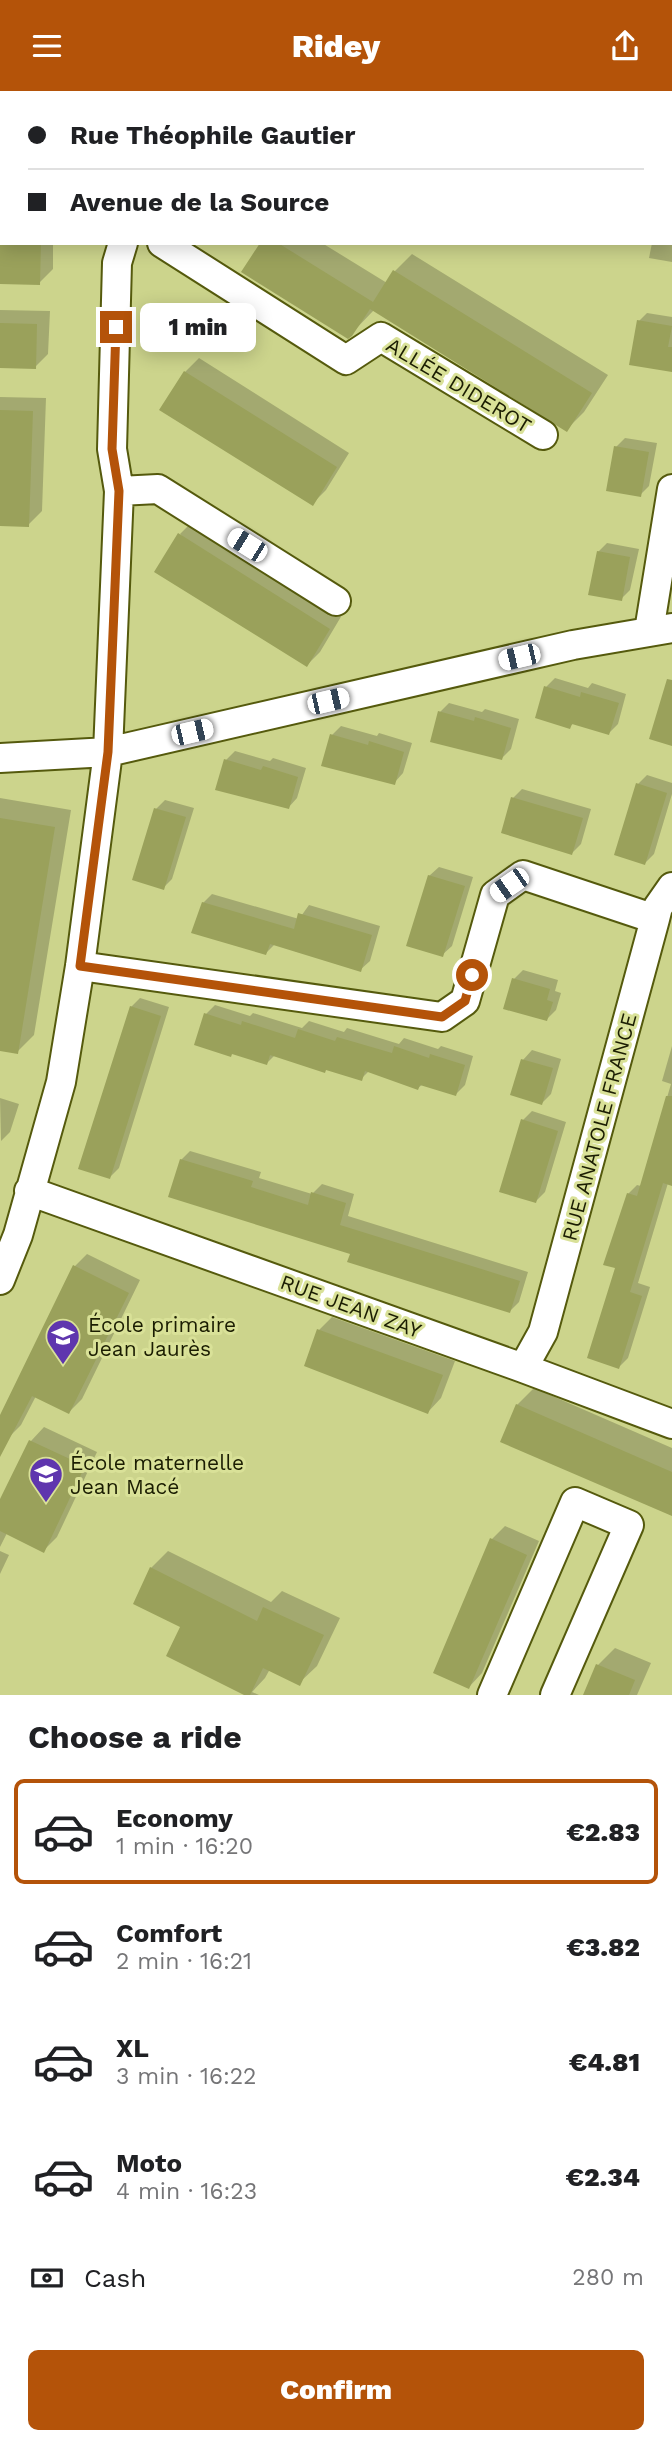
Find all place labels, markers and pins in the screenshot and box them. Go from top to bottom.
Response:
place label: École primaire Jean Jaurès [88,1312,236,1361]
school or university icon: École primaire Jean Jaurès [44,1317,82,1366]
place label: École maternelle Jean Macé [70,1450,244,1499]
school or university icon: École maternelle Jean Macé [27,1455,65,1504]

